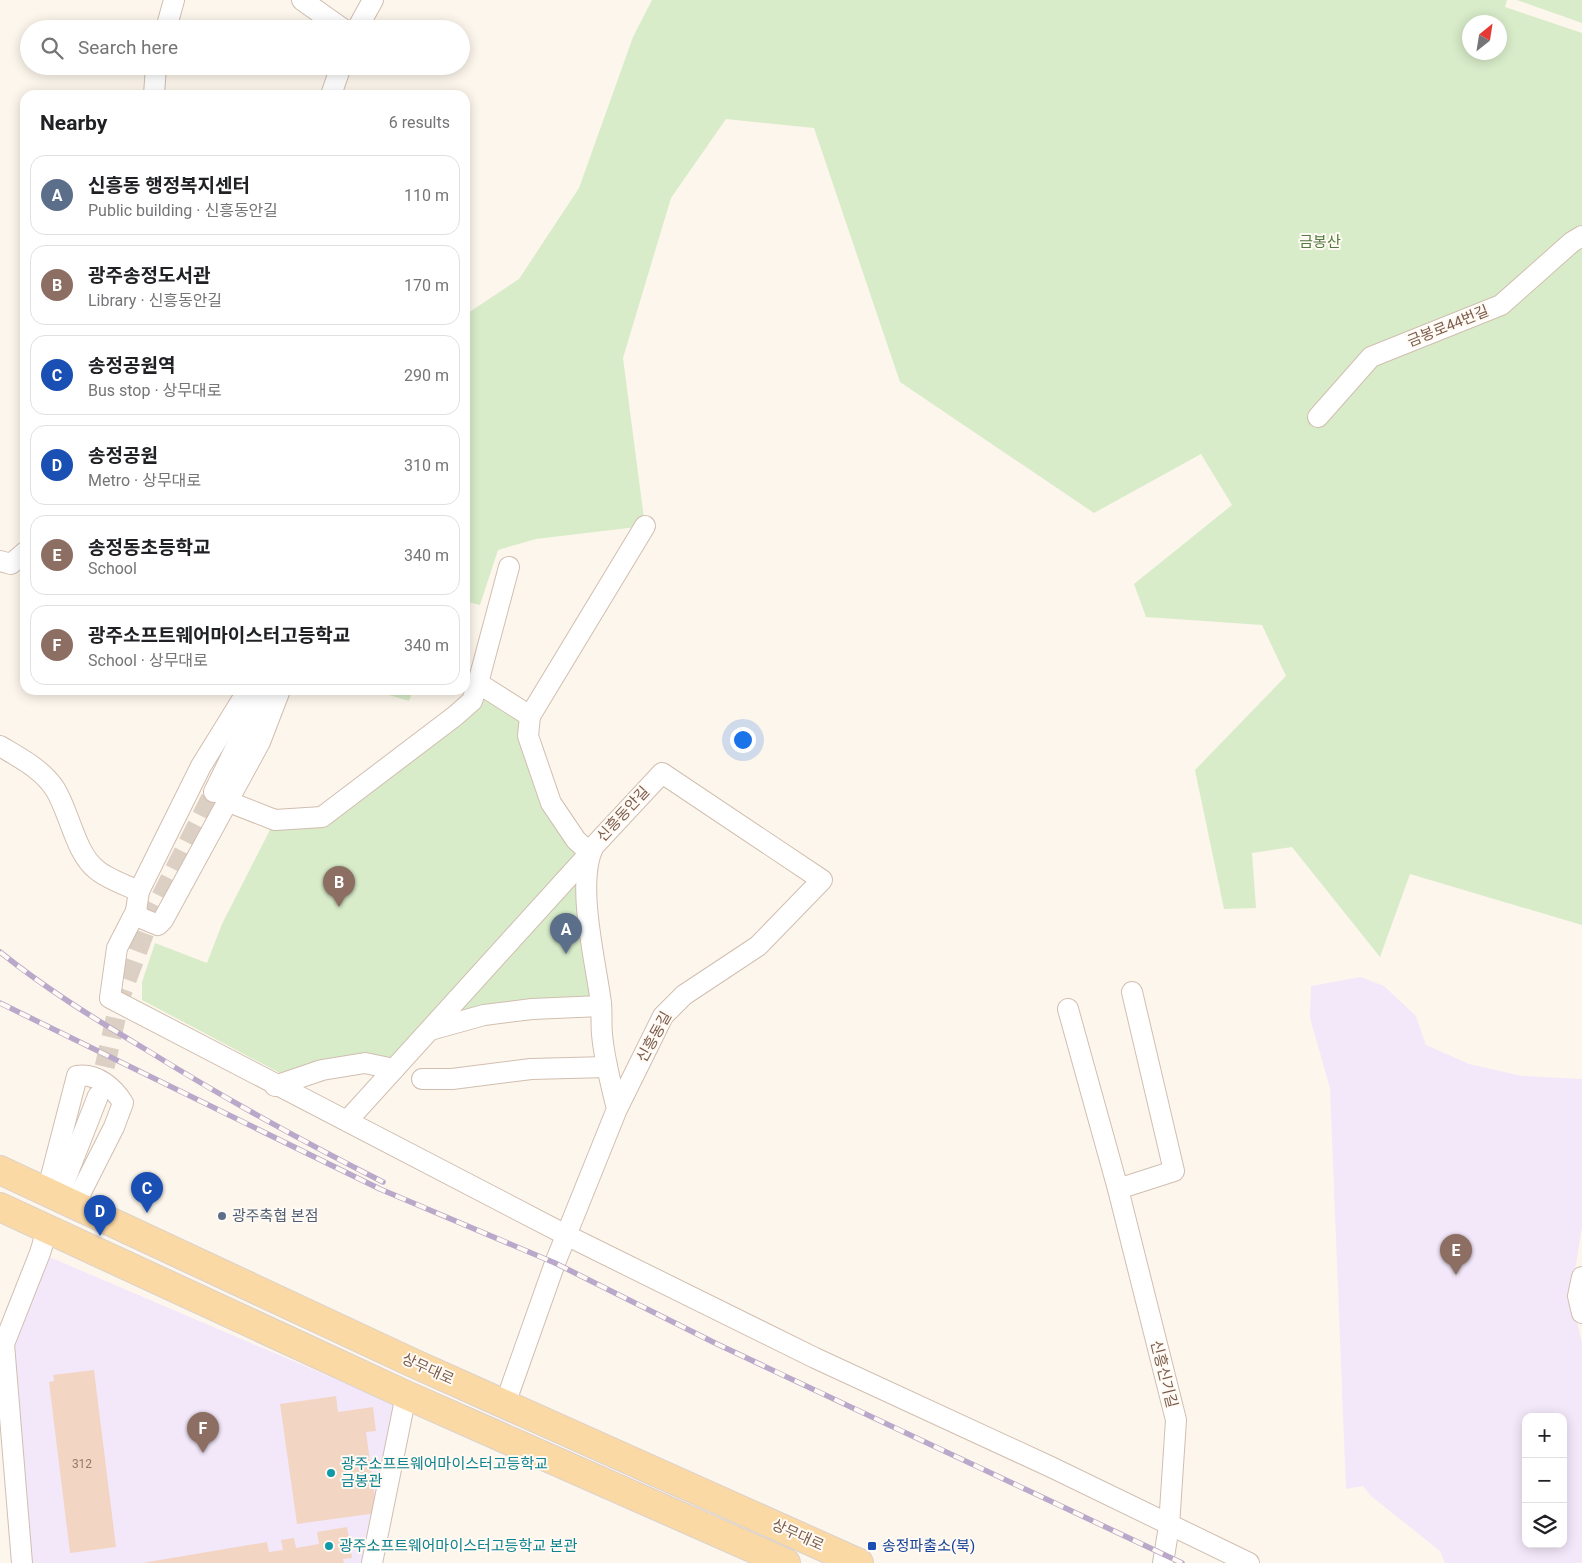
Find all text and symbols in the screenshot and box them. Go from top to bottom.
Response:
north arrow [1462,15,1507,60]
search box [20,20,470,75]
icon: search [38,34,66,62]
text: Search here [78,36,178,59]
text: Nearby [40,111,107,135]
text: 6 results [389,113,450,132]
text: 신흥동 행정복지센터 [88,174,250,197]
text: A [52,186,62,205]
text: 110 m [404,186,449,205]
text: Public building · 신흥동안길 [88,201,278,220]
park label: 금봉산 [1299,233,1341,251]
text: 광주송정도서관 [88,264,210,287]
text: B [52,276,62,295]
text: 170 m [404,276,449,295]
text: Library · 신흥동안길 [88,291,222,310]
street label: 금봉로44번길 [1405,302,1491,350]
text: 송정공원역 [88,354,175,377]
text: C [52,366,62,385]
text: 290 m [404,366,449,385]
text: Bus stop · 상무대로 [88,381,221,400]
text: 송정공원 [88,444,158,467]
text: D [52,456,62,475]
text: 310 m [404,456,449,475]
text: Metro · 상무대로 [88,471,201,490]
text: 송정동초등학교 [88,536,210,559]
text: E [53,546,62,565]
text: 340 m [404,546,449,565]
text: School [88,559,137,578]
text: 광주소프트웨어마이스터고등학교 [88,624,350,647]
text: F [53,636,61,655]
text: 340 m [404,636,449,655]
text: School · 상무대로 [88,651,208,670]
your location [730,727,756,753]
street label: 신흥동안길 [593,783,653,845]
pin: B [323,866,355,907]
pin: A [550,913,582,954]
street label: 신흥동길 [633,1008,675,1066]
pin: C [131,1172,163,1213]
pin: D [84,1195,116,1236]
place label: 광주축협 본점 [232,1207,319,1225]
marker: 광주축협 본점 [216,1210,228,1222]
pin: E [1440,1234,1472,1275]
street label: 신흥신기길 [1147,1338,1181,1410]
street label: 상무대로 [399,1350,457,1388]
pin: F [187,1412,219,1453]
map controls [1522,1413,1567,1548]
button: + [1522,1413,1567,1458]
place label: 광주소프트웨어마이스터고등학교 금봉관 [341,1455,548,1490]
house number: 312 [72,1457,92,1471]
button: − [1522,1458,1567,1503]
marker: 광주소프트웨어마이스터고등학교 금봉관 [325,1467,337,1479]
button: layers [1522,1503,1567,1548]
street label: 상무대로 [769,1516,827,1554]
place label: 광주소프트웨어마이스터고등학교 본관 [339,1537,578,1555]
place label: 송정파출소(북) [882,1537,975,1555]
marker: 광주소프트웨어마이스터고등학교 본관 [323,1540,335,1552]
marker: 송정파출소(북) [866,1540,878,1552]

